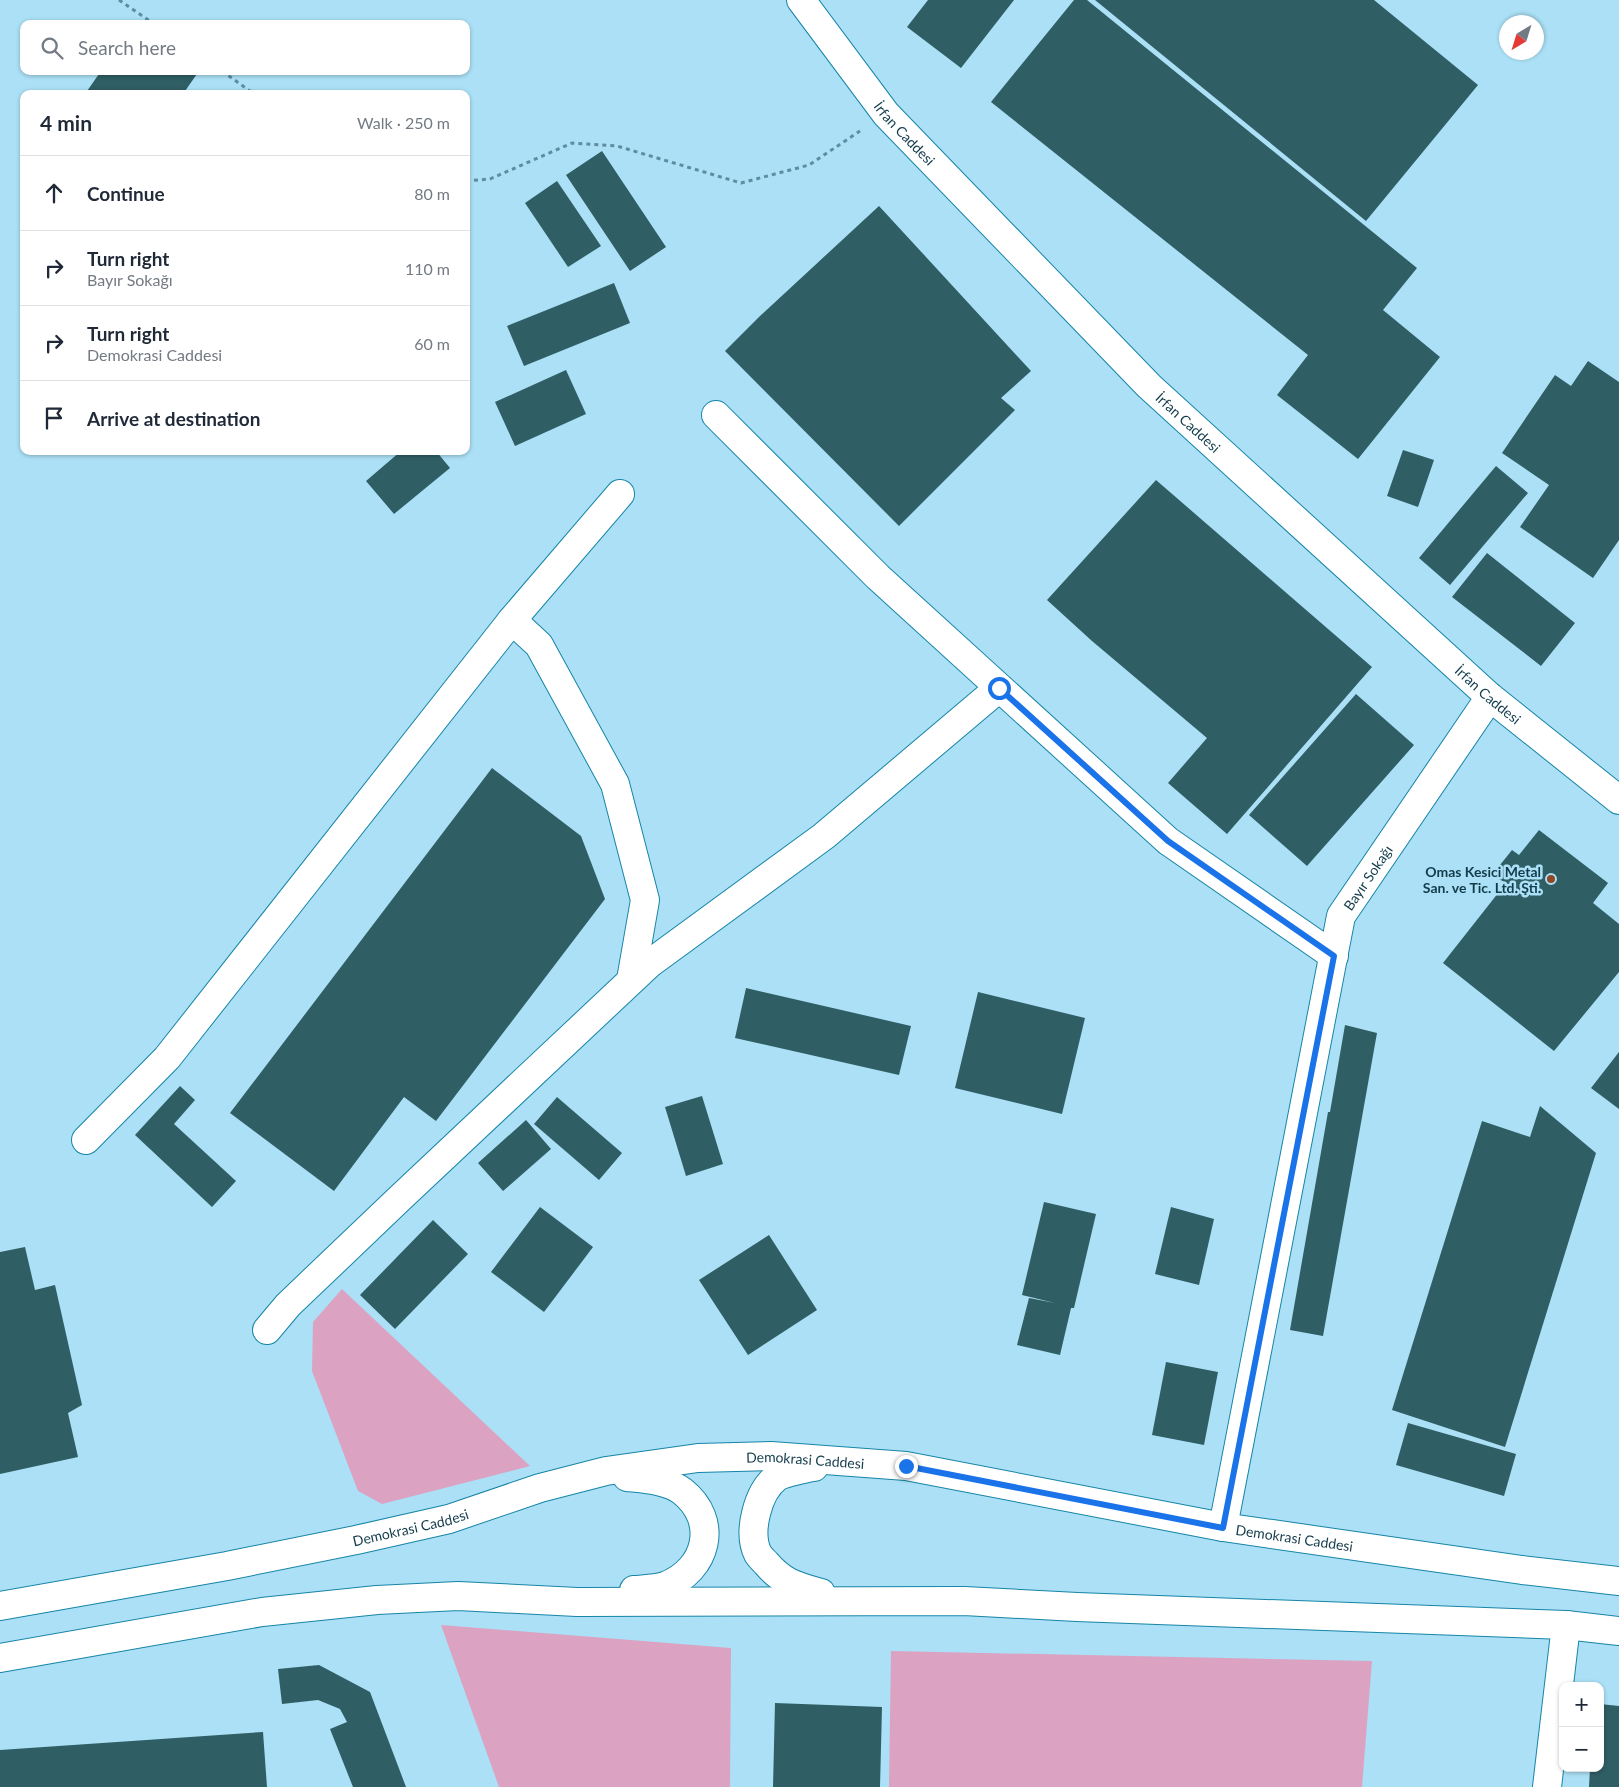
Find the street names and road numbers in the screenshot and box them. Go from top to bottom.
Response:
street label: İrfan Caddesi [871,98,939,168]
street label: İrfan Caddesi [1153,388,1224,456]
street label: İrfan Caddesi [1452,661,1525,727]
street label: Bayır Sokağı [1339,842,1395,913]
street label: Demokrasi Caddesi [746,1447,865,1471]
street label: Demokrasi Caddesi [351,1505,470,1549]
street label: Demokrasi Caddesi [1235,1520,1354,1554]

